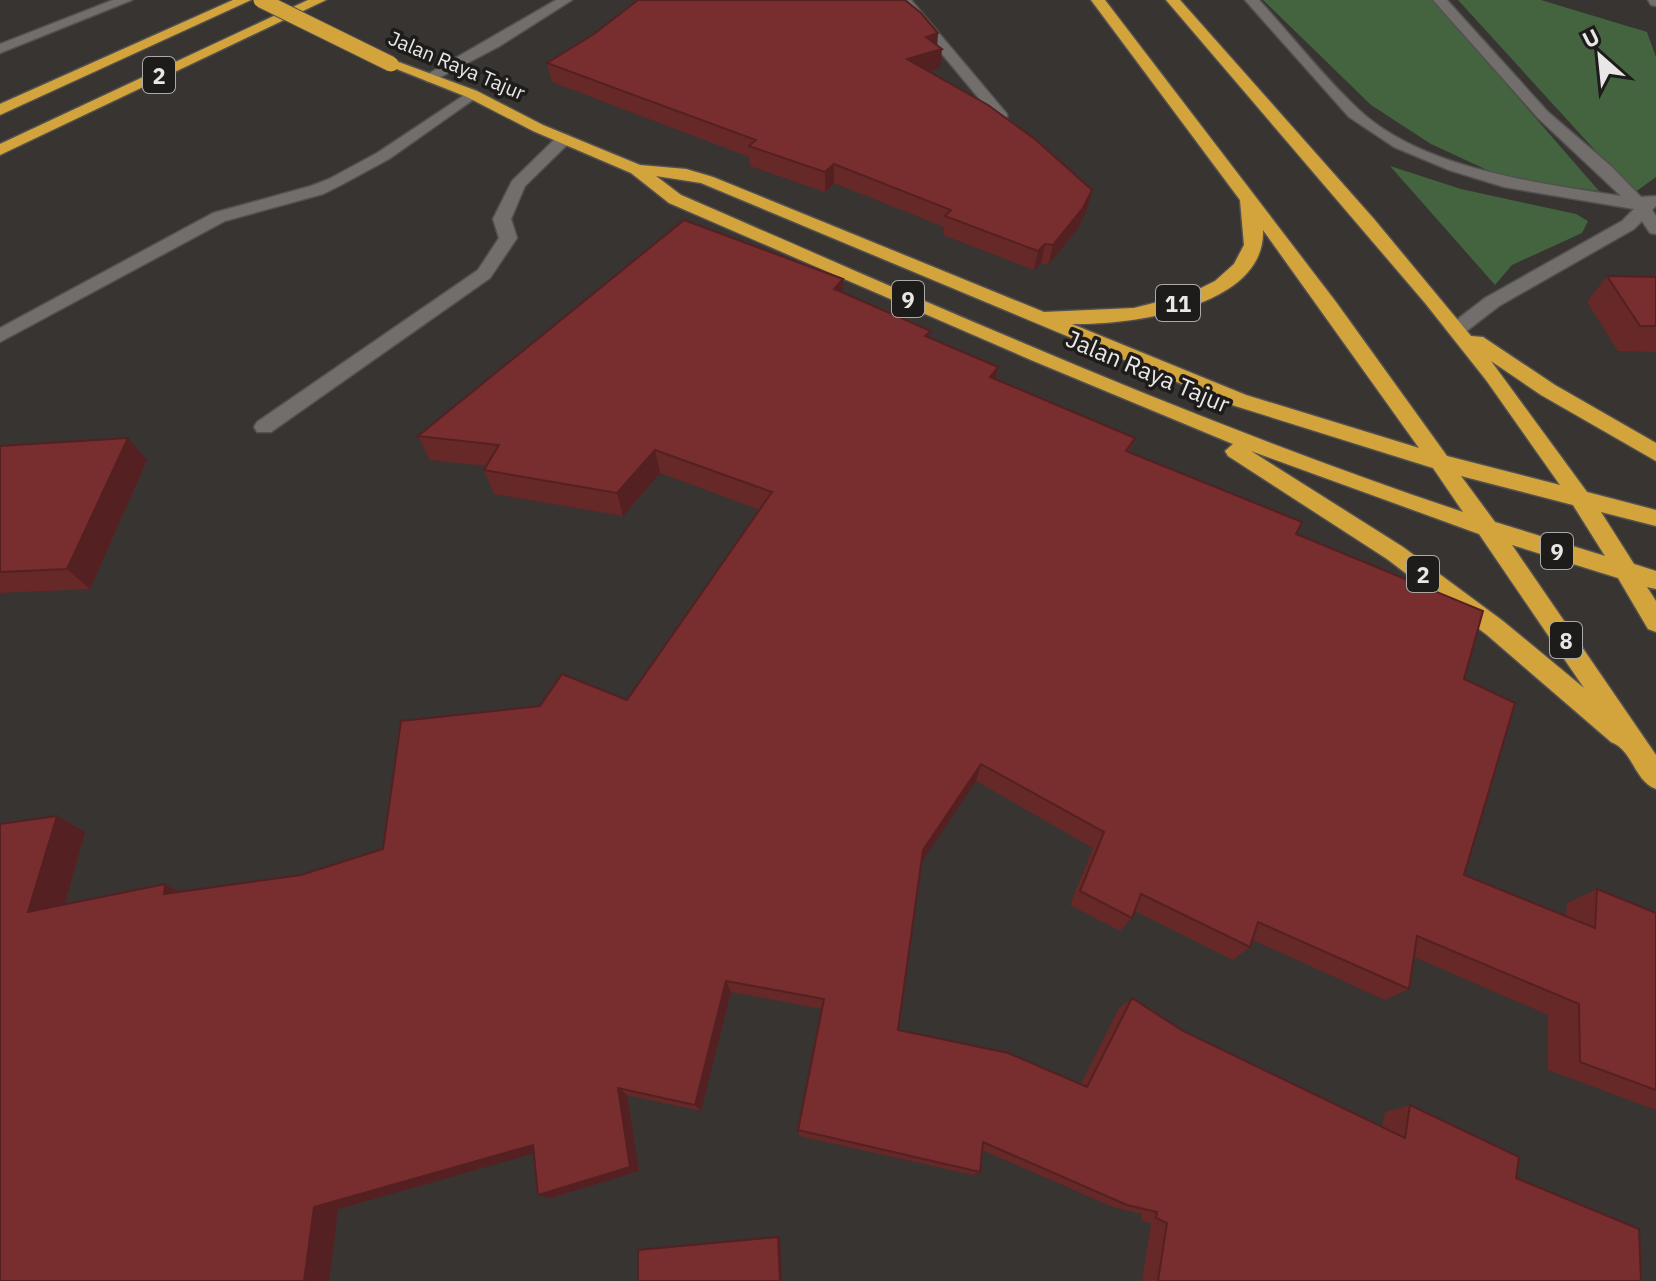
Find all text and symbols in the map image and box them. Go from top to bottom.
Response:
north arrow [1560,16,1640,96]
text: U [1577,21,1604,54]
street label: Jalan Raya Tajur [385,24,529,106]
road number: 2 [143,57,175,93]
road number: 9 [892,281,924,317]
road number: 11 [1156,285,1200,321]
street label: Jalan Raya Tajur [1061,322,1235,420]
road number: 9 [1541,533,1573,569]
road number: 2 [1407,556,1439,592]
road number: 8 [1550,622,1582,658]

